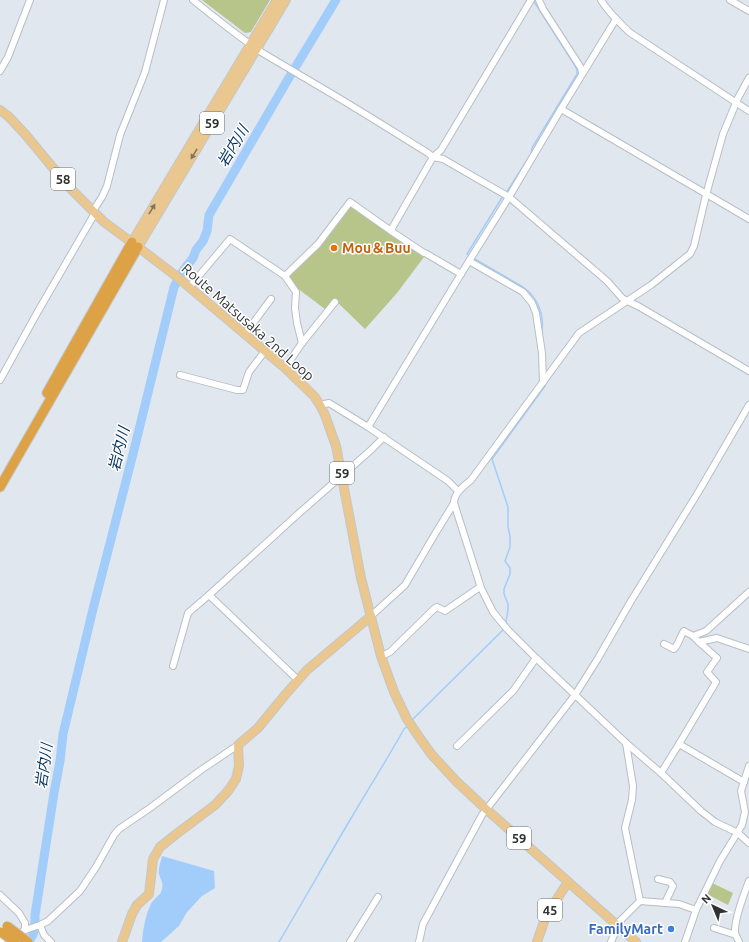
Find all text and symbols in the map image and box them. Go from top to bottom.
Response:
road number: 59 [200,112,224,134]
water label: 岩内川 [214,120,252,169]
one-way arrow [190,148,197,160]
road number: 58 [51,168,75,190]
one-way arrow [149,203,156,215]
place label: Mou＆Buu [342,240,411,256]
marker: Mou＆Buu [329,243,339,253]
street label: Route Matsusaka 2nd Loop [179,260,317,384]
water label: 岩内川 [105,423,133,473]
road number: 59 [330,462,354,484]
water label: 岩内川 [32,740,55,789]
road number: 59 [507,827,531,849]
north arrow [693,886,733,926]
text: N [699,892,713,906]
road number: 45 [538,899,562,921]
place label: FamilyMart [589,921,663,937]
marker: FamilyMart [666,924,676,934]

